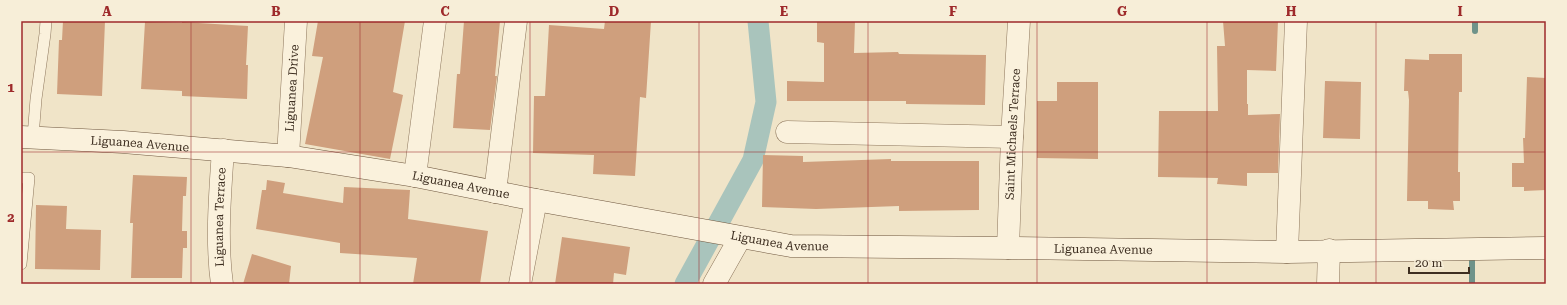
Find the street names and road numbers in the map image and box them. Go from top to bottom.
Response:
street label: Liguanea Drive [282,44,302,132]
street label: Saint Michaels Terrace [1003,68,1023,200]
street label: Liguanea Avenue [90,133,190,155]
street label: Liguanea Terrace [212,167,229,267]
street label: Liguanea Avenue [411,169,511,202]
street label: Liguanea Avenue [729,228,829,254]
street label: Liguanea Avenue [1054,242,1153,257]

